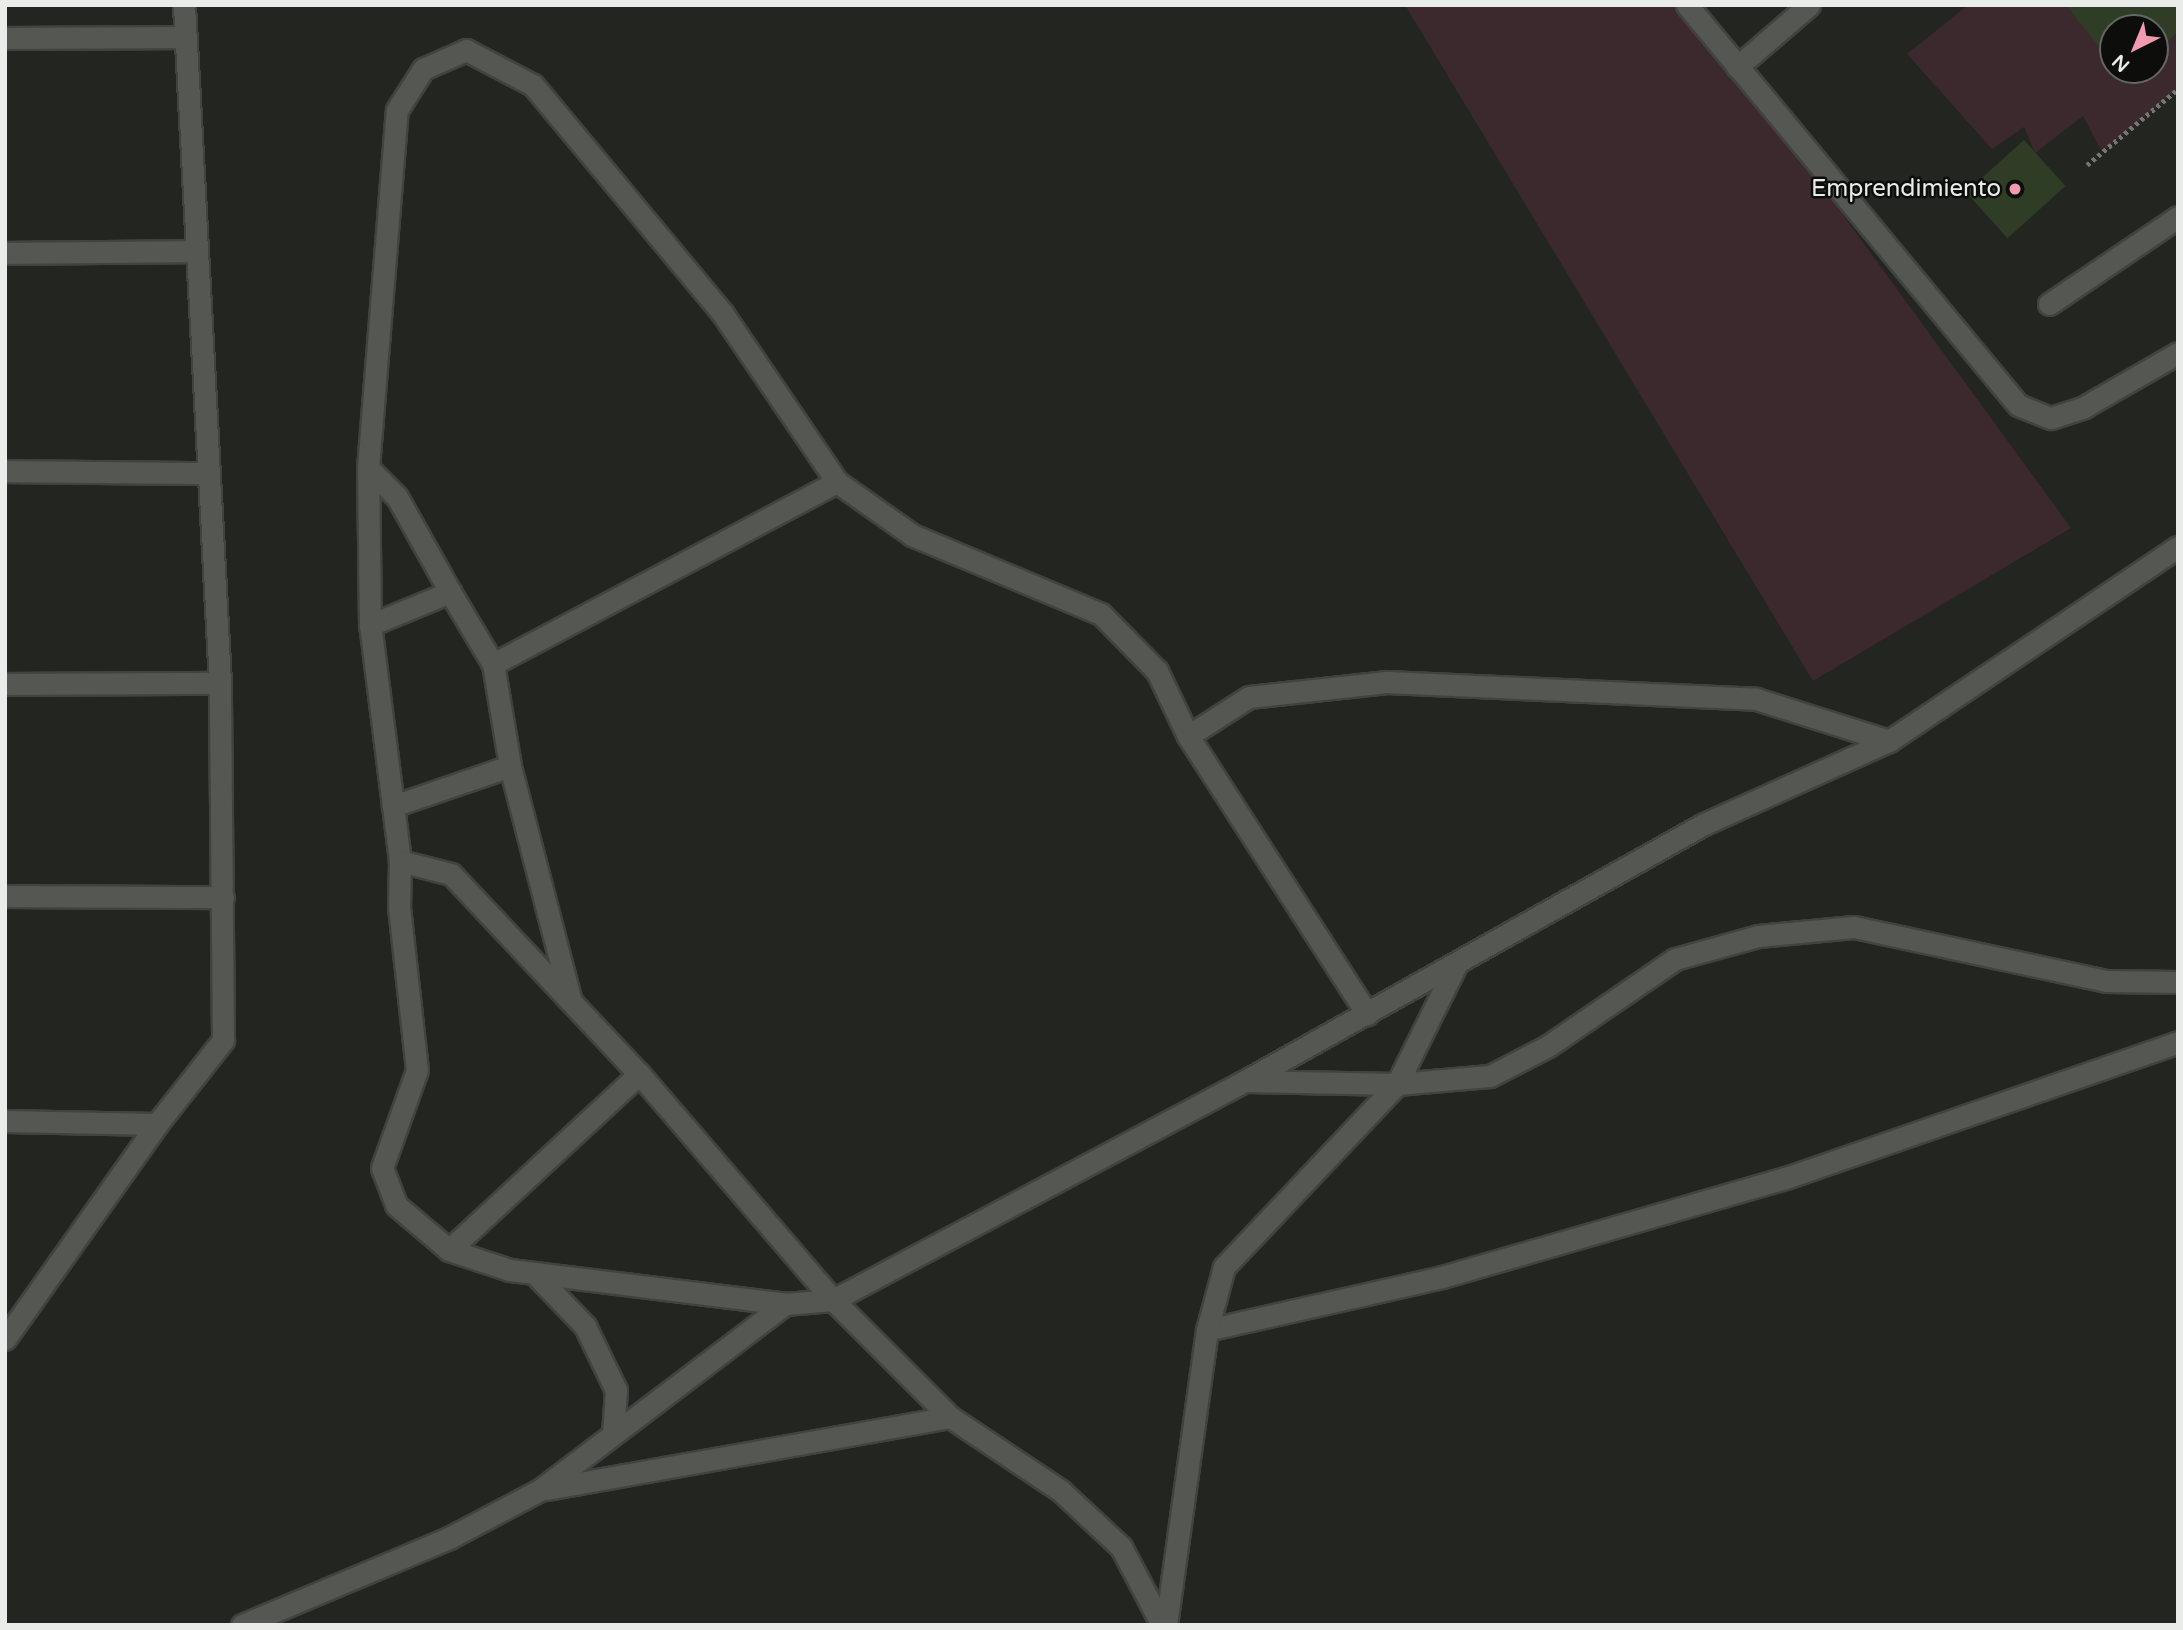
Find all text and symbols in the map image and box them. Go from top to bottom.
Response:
north arrow [2099,14,2169,84]
text: N [2108,50,2134,76]
place label: Emprendimiento [1811,175,2001,203]
marker: Emprendimiento [2007,181,2023,197]

